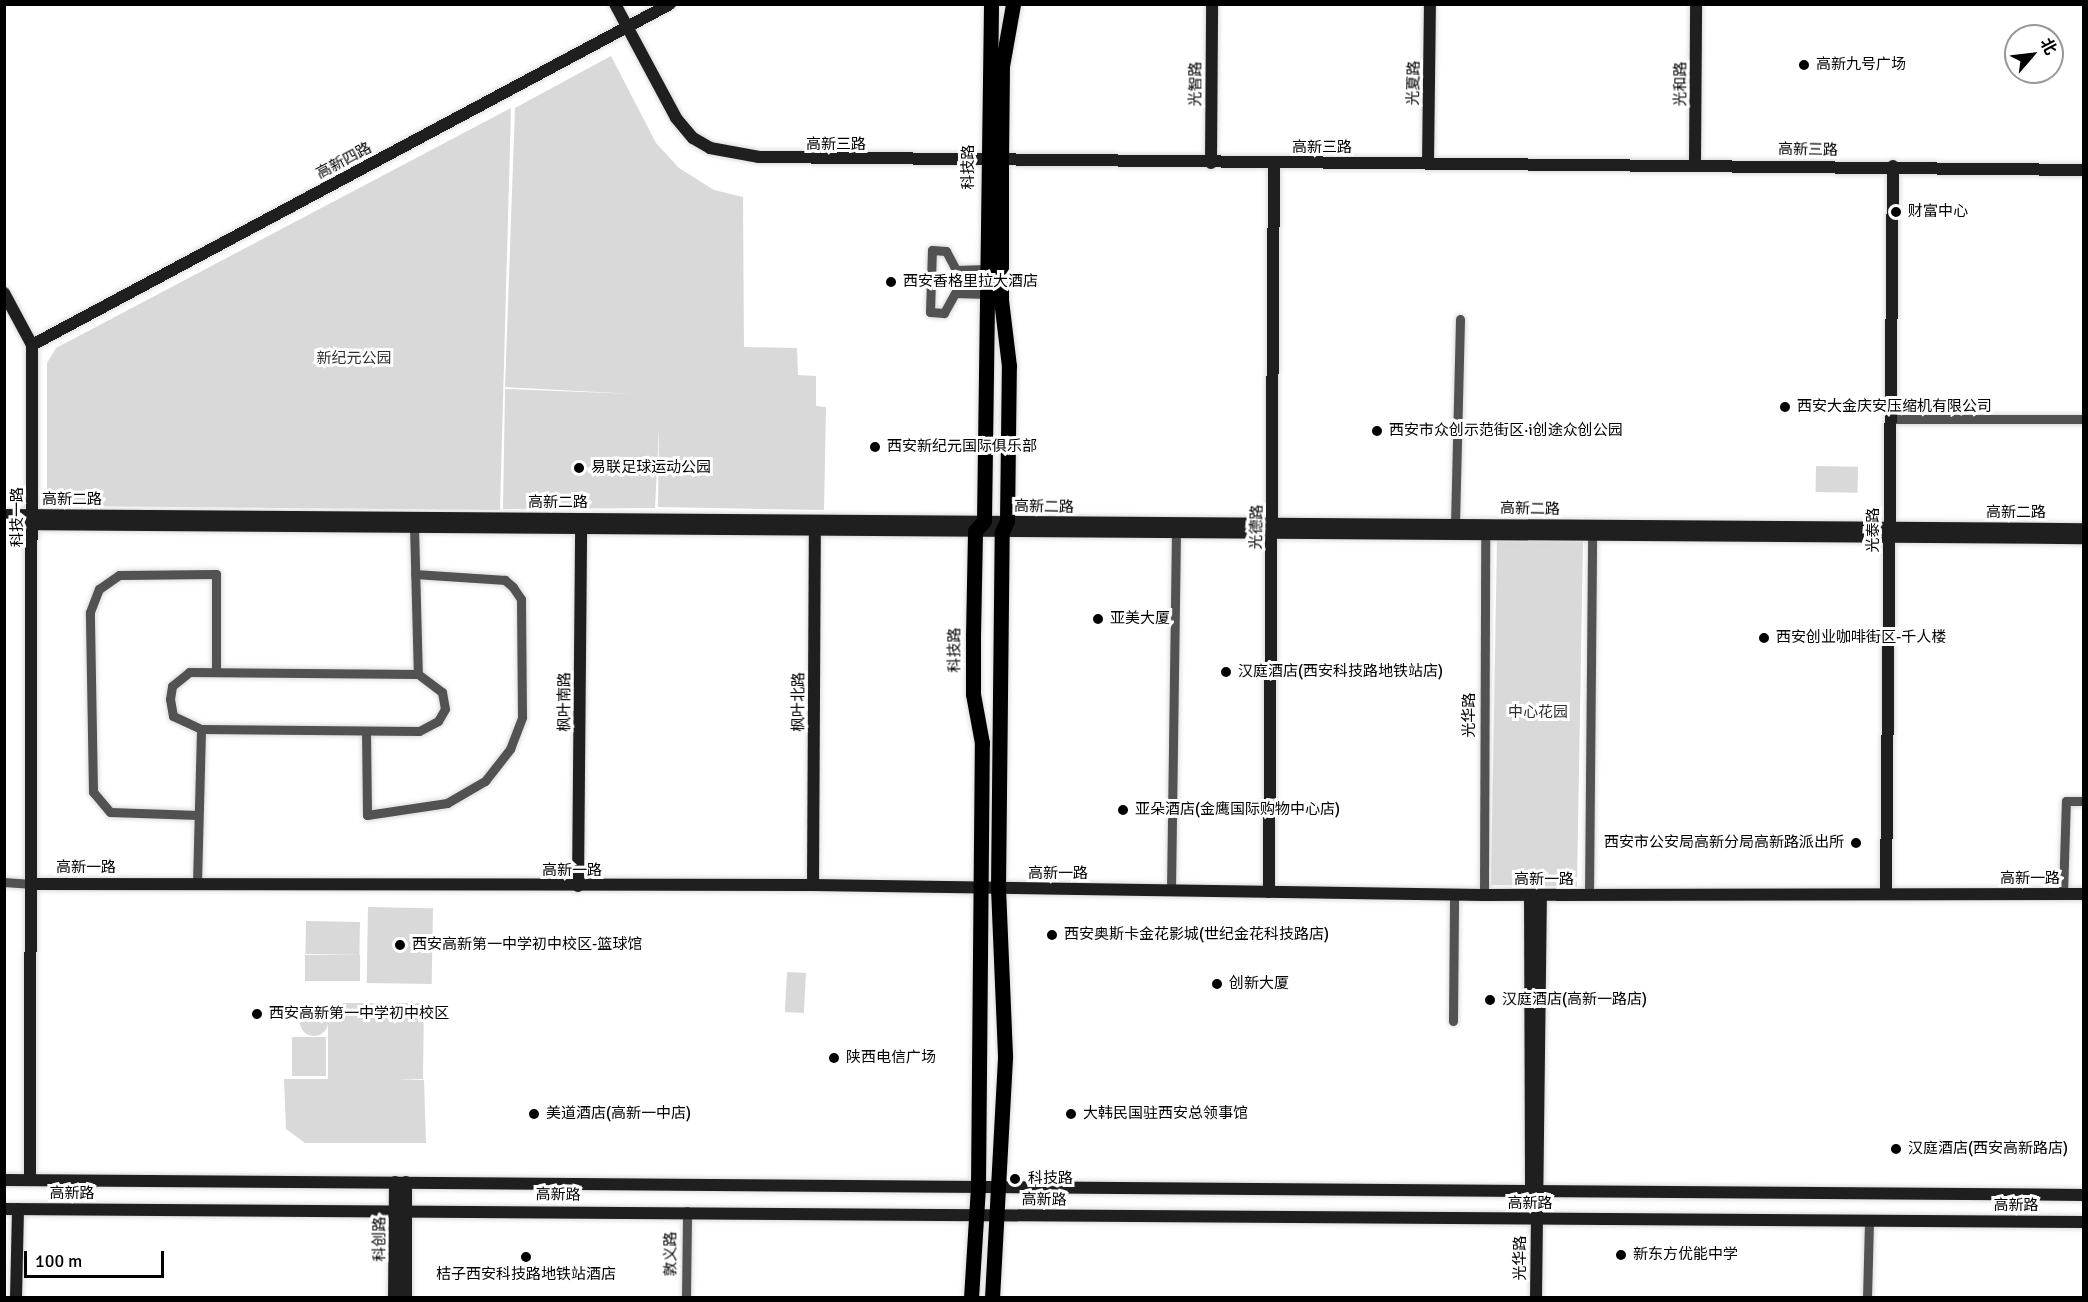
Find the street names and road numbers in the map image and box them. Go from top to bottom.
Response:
street label: 光夏路 [1405,60,1423,106]
street label: 光智路 [1187,62,1205,106]
street label: 光和路 [1672,62,1690,106]
street label: 高新三路 [806,136,866,154]
street label: 高新四路 [313,139,375,183]
street label: 高新三路 [1292,139,1352,157]
street label: 高新三路 [1778,140,1838,160]
street label: 科技路 [960,145,978,189]
street label: 科技一路 [9,487,27,547]
street label: 高新二路 [42,491,102,509]
street label: 高新二路 [528,494,588,512]
street label: 高新二路 [1014,497,1074,517]
street label: 高新二路 [1500,499,1560,519]
street label: 光德路 [1248,504,1266,550]
street label: 高新二路 [1986,504,2046,522]
street label: 光泰路 [1865,508,1883,552]
street label: 科技路 [946,628,964,672]
street label: 枫叶南路 [556,672,574,732]
street label: 枫叶北路 [790,672,808,732]
street label: 光华路 [1461,693,1479,737]
street label: 高新一路 [56,859,116,877]
street label: 高新一路 [542,862,602,880]
street label: 高新一路 [1028,865,1088,883]
street label: 高新一路 [2000,870,2060,888]
street label: 高新一路 [1514,871,1574,889]
street label: 高新路 [50,1185,94,1203]
street label: 高新路 [535,1186,581,1204]
street label: 高新路 [1021,1191,1067,1209]
street label: 高新路 [1508,1195,1552,1213]
street label: 高新路 [1994,1197,2038,1215]
street label: 科创路 [371,1217,389,1261]
street label: 敦义路 [662,1232,680,1276]
street label: 光华路 [1512,1236,1530,1280]

